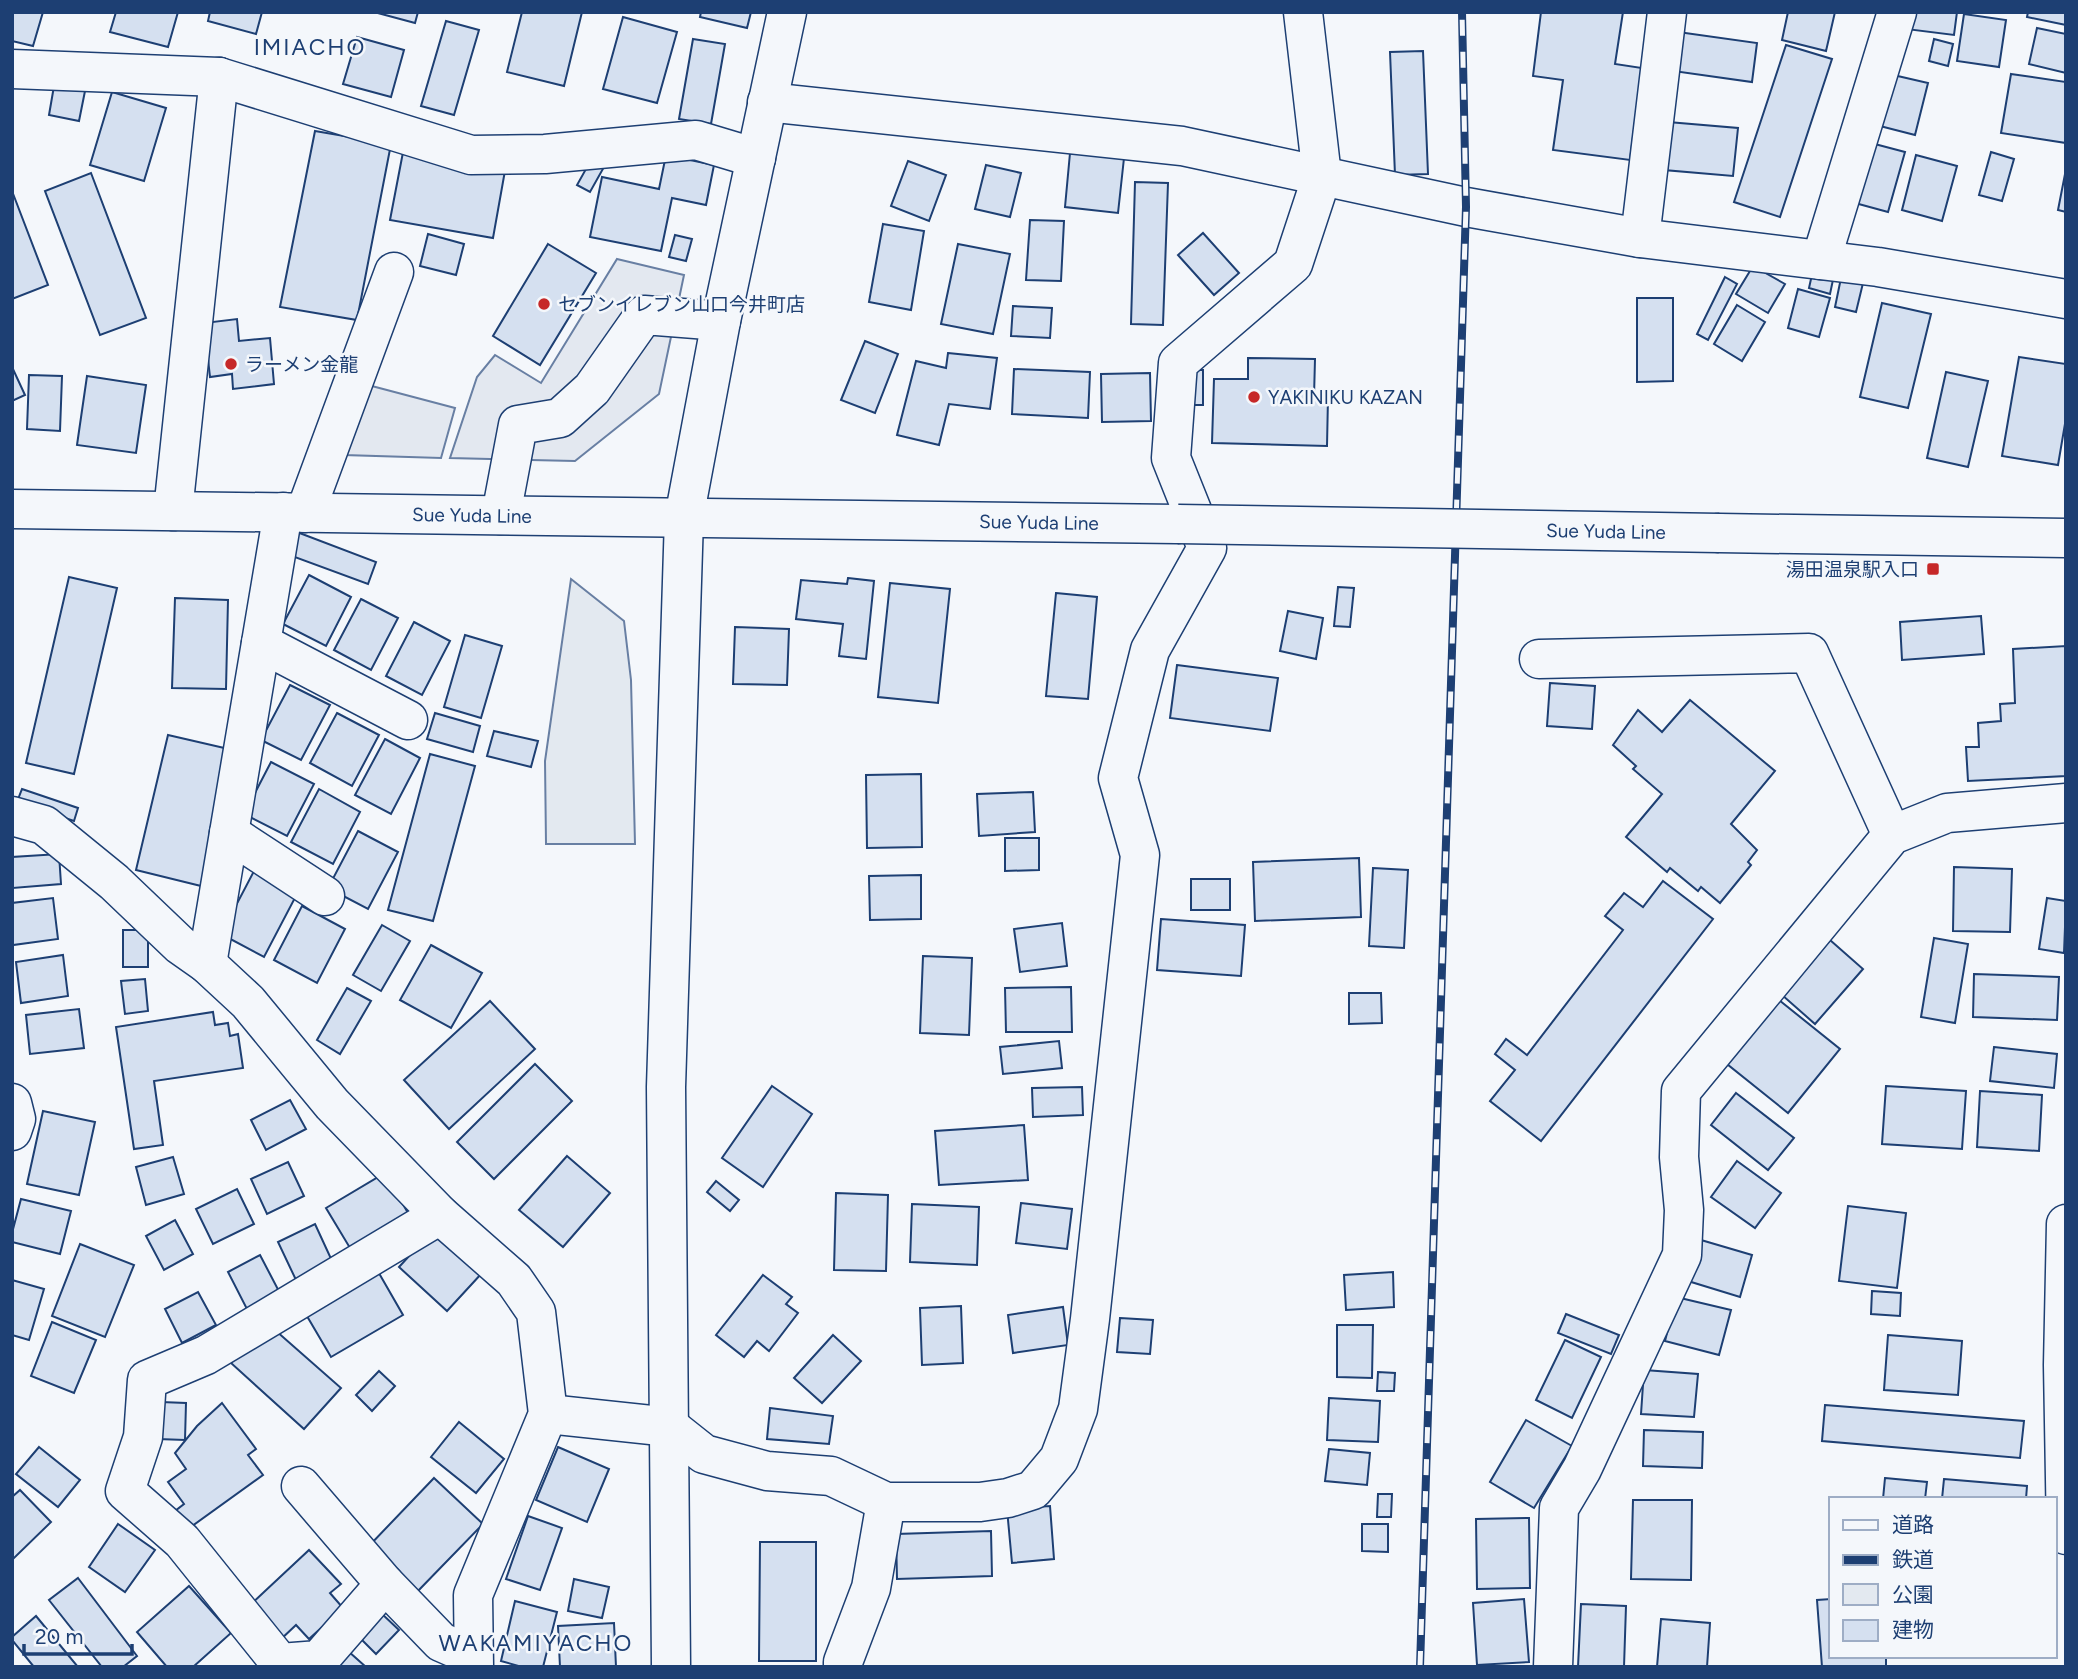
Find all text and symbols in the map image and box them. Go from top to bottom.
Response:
district label: IMIACHO [254,33,366,61]
place label: セブンイレブン山口今井町店 [558,293,805,316]
marker: セブンイレブン山口今井町店 [536,296,552,312]
place label: ラーメン金龍 [245,353,358,376]
marker: ラーメン金龍 [223,356,239,372]
place label: YAKINIKU KAZAN [1268,386,1423,409]
marker: YAKINIKU KAZAN [1246,389,1262,405]
street label: Sue Yuda Line [412,503,532,528]
street label: Sue Yuda Line [979,510,1099,535]
street label: Sue Yuda Line [1546,519,1666,544]
place label: 湯田温泉駅入口 [1786,558,1919,581]
marker: 湯田温泉駅入口 [1925,561,1941,577]
legend [1829,1497,2057,1658]
text: 道路 [1892,1512,1934,1537]
text: 鉄道 [1892,1547,1934,1572]
text: 公園 [1892,1582,1934,1607]
scale bar [24,1612,133,1656]
text: 建物 [1892,1617,1934,1642]
text: 20 m [35,1624,83,1649]
district label: WAKAMIYACHO [439,1629,633,1657]

